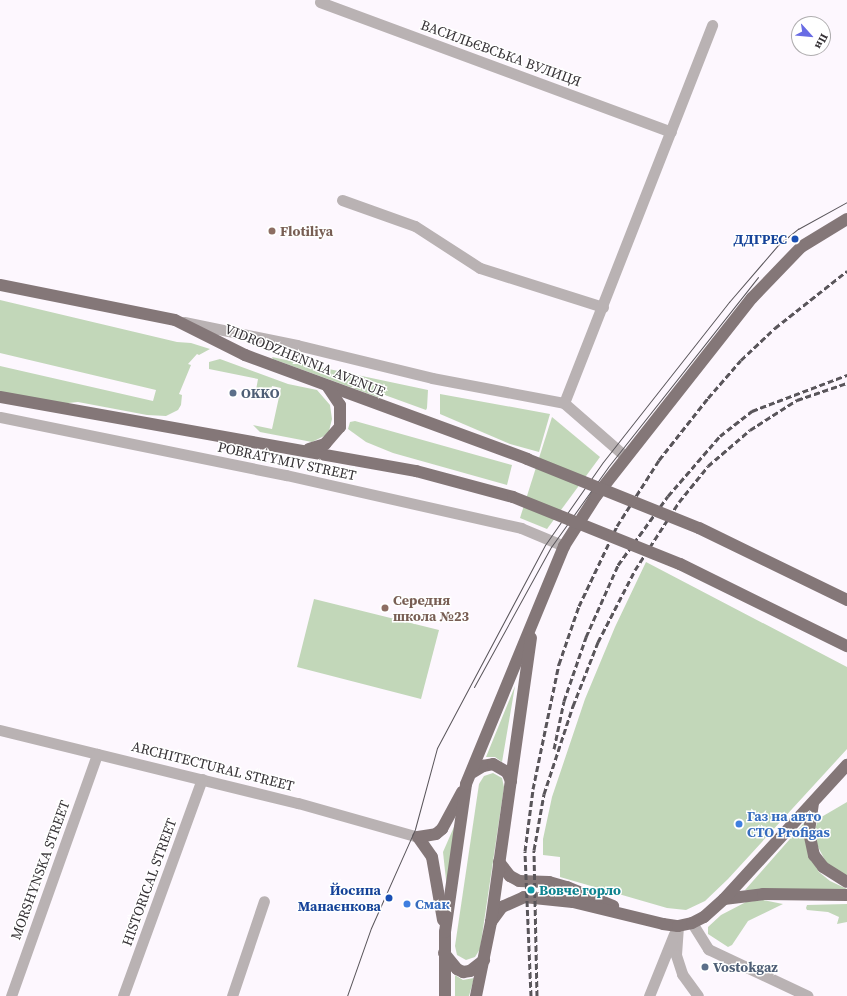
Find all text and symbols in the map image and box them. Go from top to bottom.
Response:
street label: ВАСИЛЬЄВСЬКА ВУЛИЦЯ [419,16,583,90]
north arrow [791,16,831,56]
text: Пн [811,31,831,51]
place label: Flotiliya [280,223,333,239]
marker: Flotiliya [267,226,277,236]
place label: ДДГРЕС [733,231,787,247]
marker: ДДГРЕС [790,234,800,244]
street label: VIDRODZHENNIA AVENUE [222,320,388,400]
place label: OKKO [241,385,280,401]
marker: OKKO [228,388,238,398]
street label: POBRATYMIV STREET [216,438,358,484]
place label: Середня школа №23 [393,592,469,624]
marker: Середня школа №23 [380,603,390,613]
street label: ARCHITECTURAL STREET [130,738,296,794]
street label: MORSHYNSKA STREET [7,798,73,942]
place label: Газ на авто СТО Profigas [747,808,830,840]
street label: HISTORICAL STREET [118,816,180,948]
marker: Газ на авто СТО Profigas [734,819,744,829]
place label: Йосипа Манаєнкова [298,882,381,914]
place label: Вовче горло [539,882,621,898]
marker: Вовче горло [526,885,536,895]
marker: Йосипа Манаєнкова [384,893,394,903]
place label: Смак [415,896,450,912]
marker: Смак [402,899,412,909]
place label: Vostokgaz [713,959,778,975]
marker: Vostokgaz [700,962,710,972]

